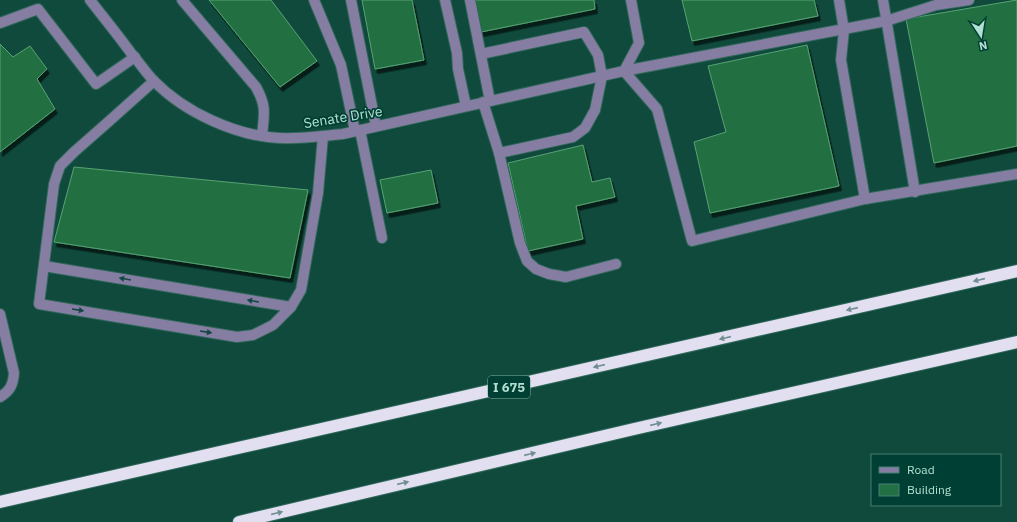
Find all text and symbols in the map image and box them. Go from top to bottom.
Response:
north arrow [961,16,1001,56]
text: N [978,38,988,53]
street label: Senate Drive [302,102,384,132]
one-way arrow [119,276,131,282]
one-way arrow [973,278,985,284]
one-way arrow [247,297,259,303]
one-way arrow [846,306,858,312]
one-way arrow [72,308,84,314]
one-way arrow [200,329,212,335]
one-way arrow [719,335,732,341]
one-way arrow [592,364,605,370]
road number: I 675 [488,376,530,398]
one-way arrow [650,421,663,427]
one-way arrow [524,450,536,456]
legend [871,454,1001,506]
text: Road [907,462,935,477]
one-way arrow [397,480,410,486]
text: Building [907,482,952,497]
one-way arrow [271,510,283,516]

